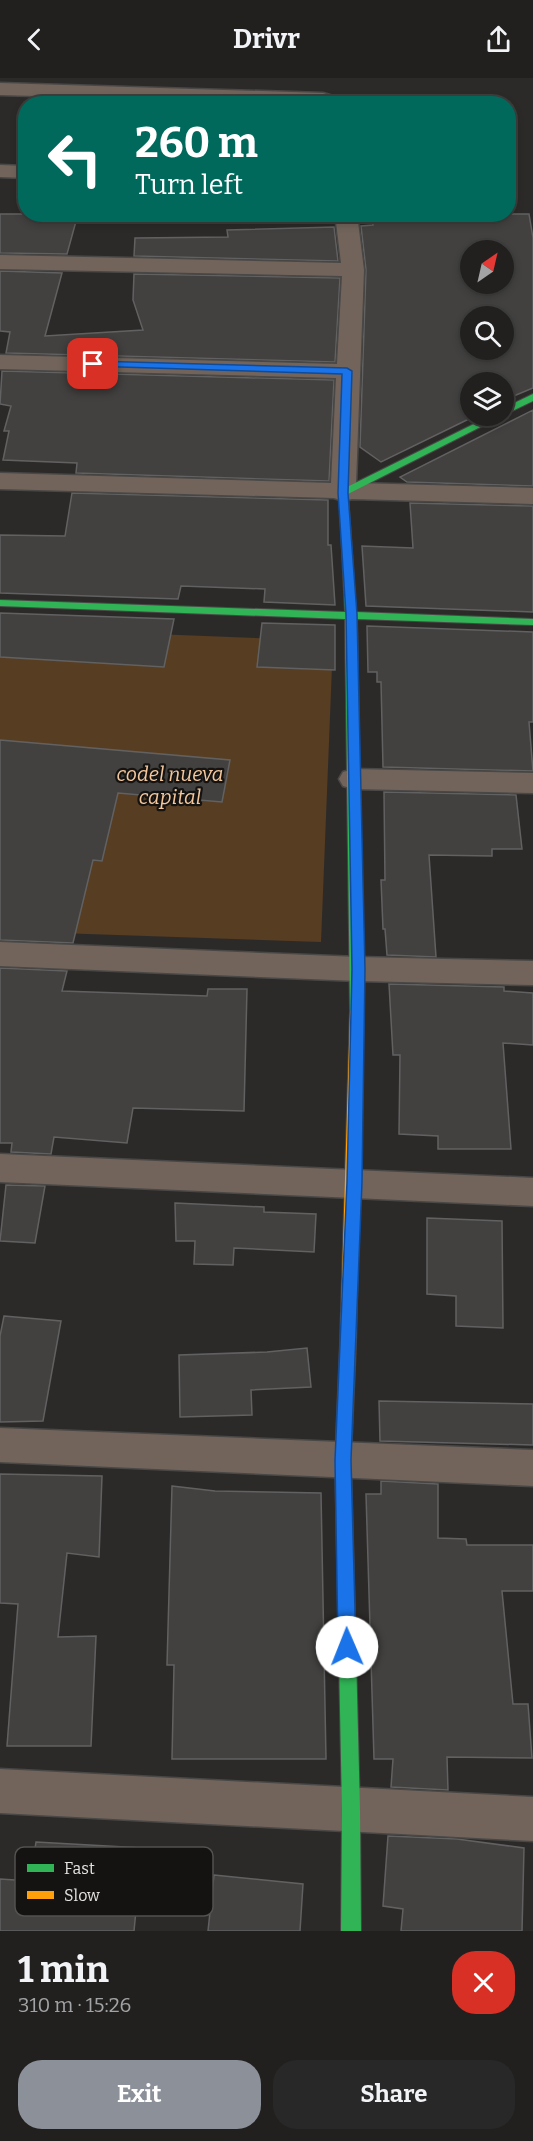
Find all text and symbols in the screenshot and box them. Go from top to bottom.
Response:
icon: back [18,23,51,56]
text: Drivr [233,23,300,55]
icon: share [482,23,515,56]
text: 260 m [135,118,258,168]
icon: left [36,120,114,198]
text: Turn left [135,169,243,201]
north arrow [460,240,514,294]
map controls [460,240,514,426]
button: search [460,306,514,360]
pin [67,338,118,389]
icon: arrive [76,347,109,380]
button: layers [460,372,514,426]
park label: codel nueva capital [117,762,223,809]
position arrow [315,1615,379,1679]
legend [15,1847,213,1916]
text: Fast [64,1859,95,1878]
text: Slow [64,1886,100,1905]
text: 1 min [18,1948,109,1992]
button: close [452,1951,515,2014]
text: 310 m · 15:26 [18,1993,131,2017]
button: Exit [18,2060,261,2129]
button: Share [273,2060,515,2129]

